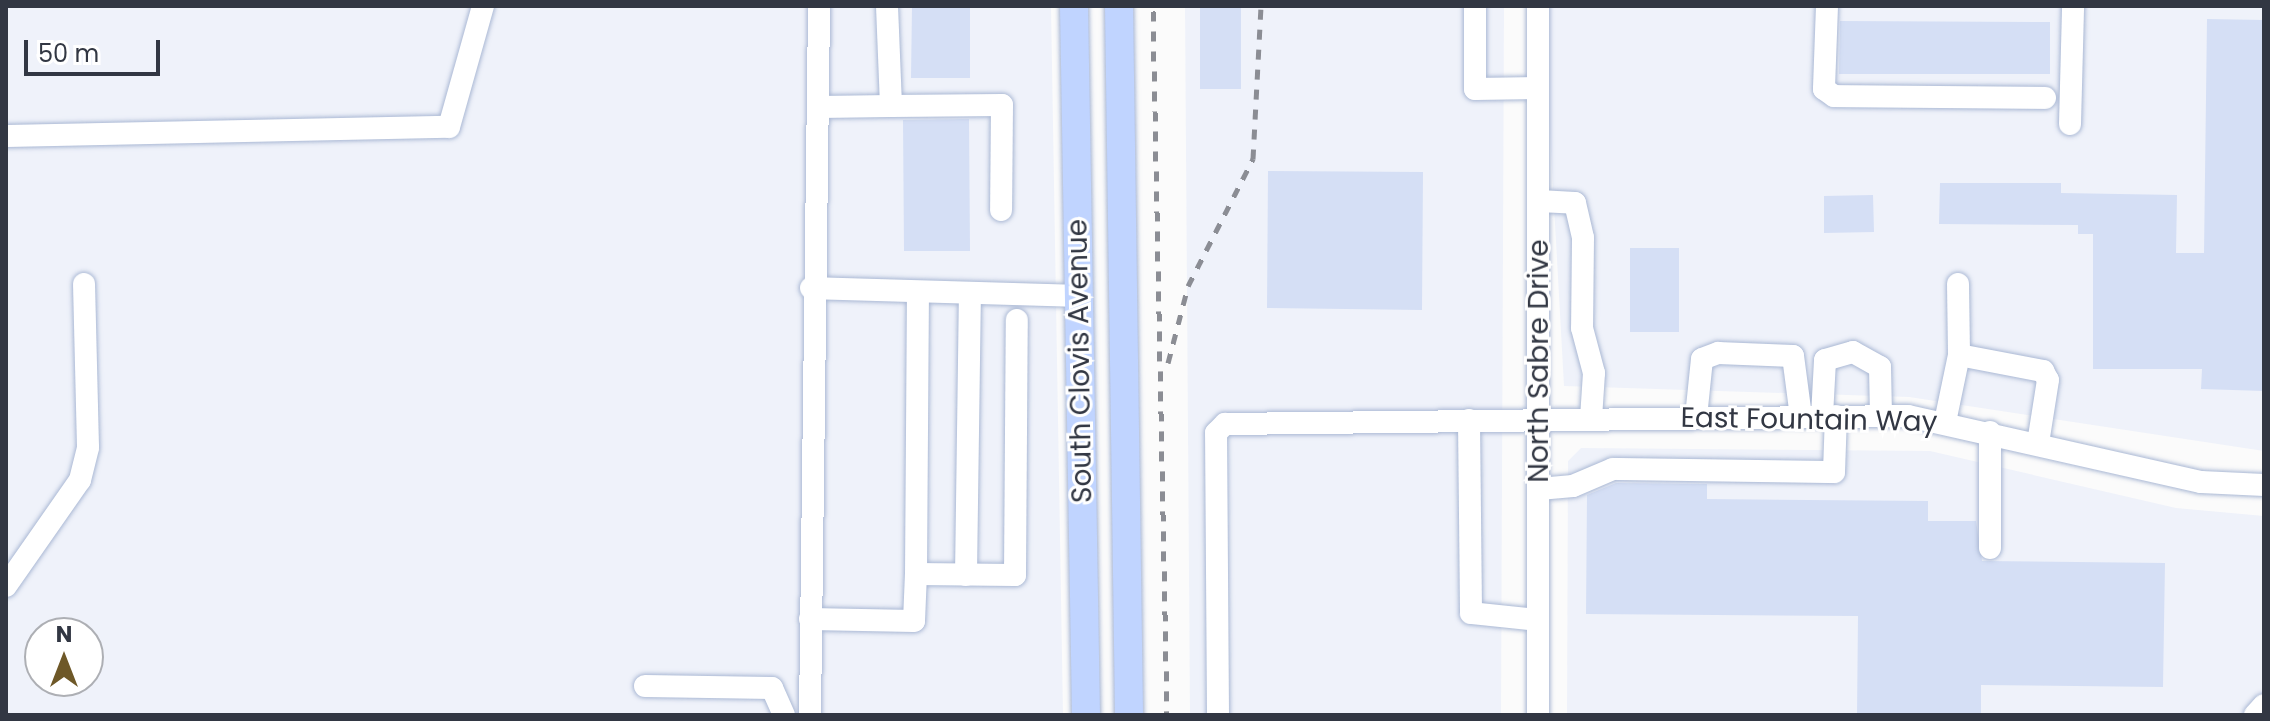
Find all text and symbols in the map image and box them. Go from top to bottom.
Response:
scale bar [28,24,164,74]
text: 50 m [38,37,99,70]
street label: South Clovis Avenue [1061,219,1099,503]
street label: North Sabre Drive [1522,239,1556,483]
street label: East Fountain Way [1680,401,1938,439]
north arrow [24,617,104,697]
text: N [56,619,72,650]

